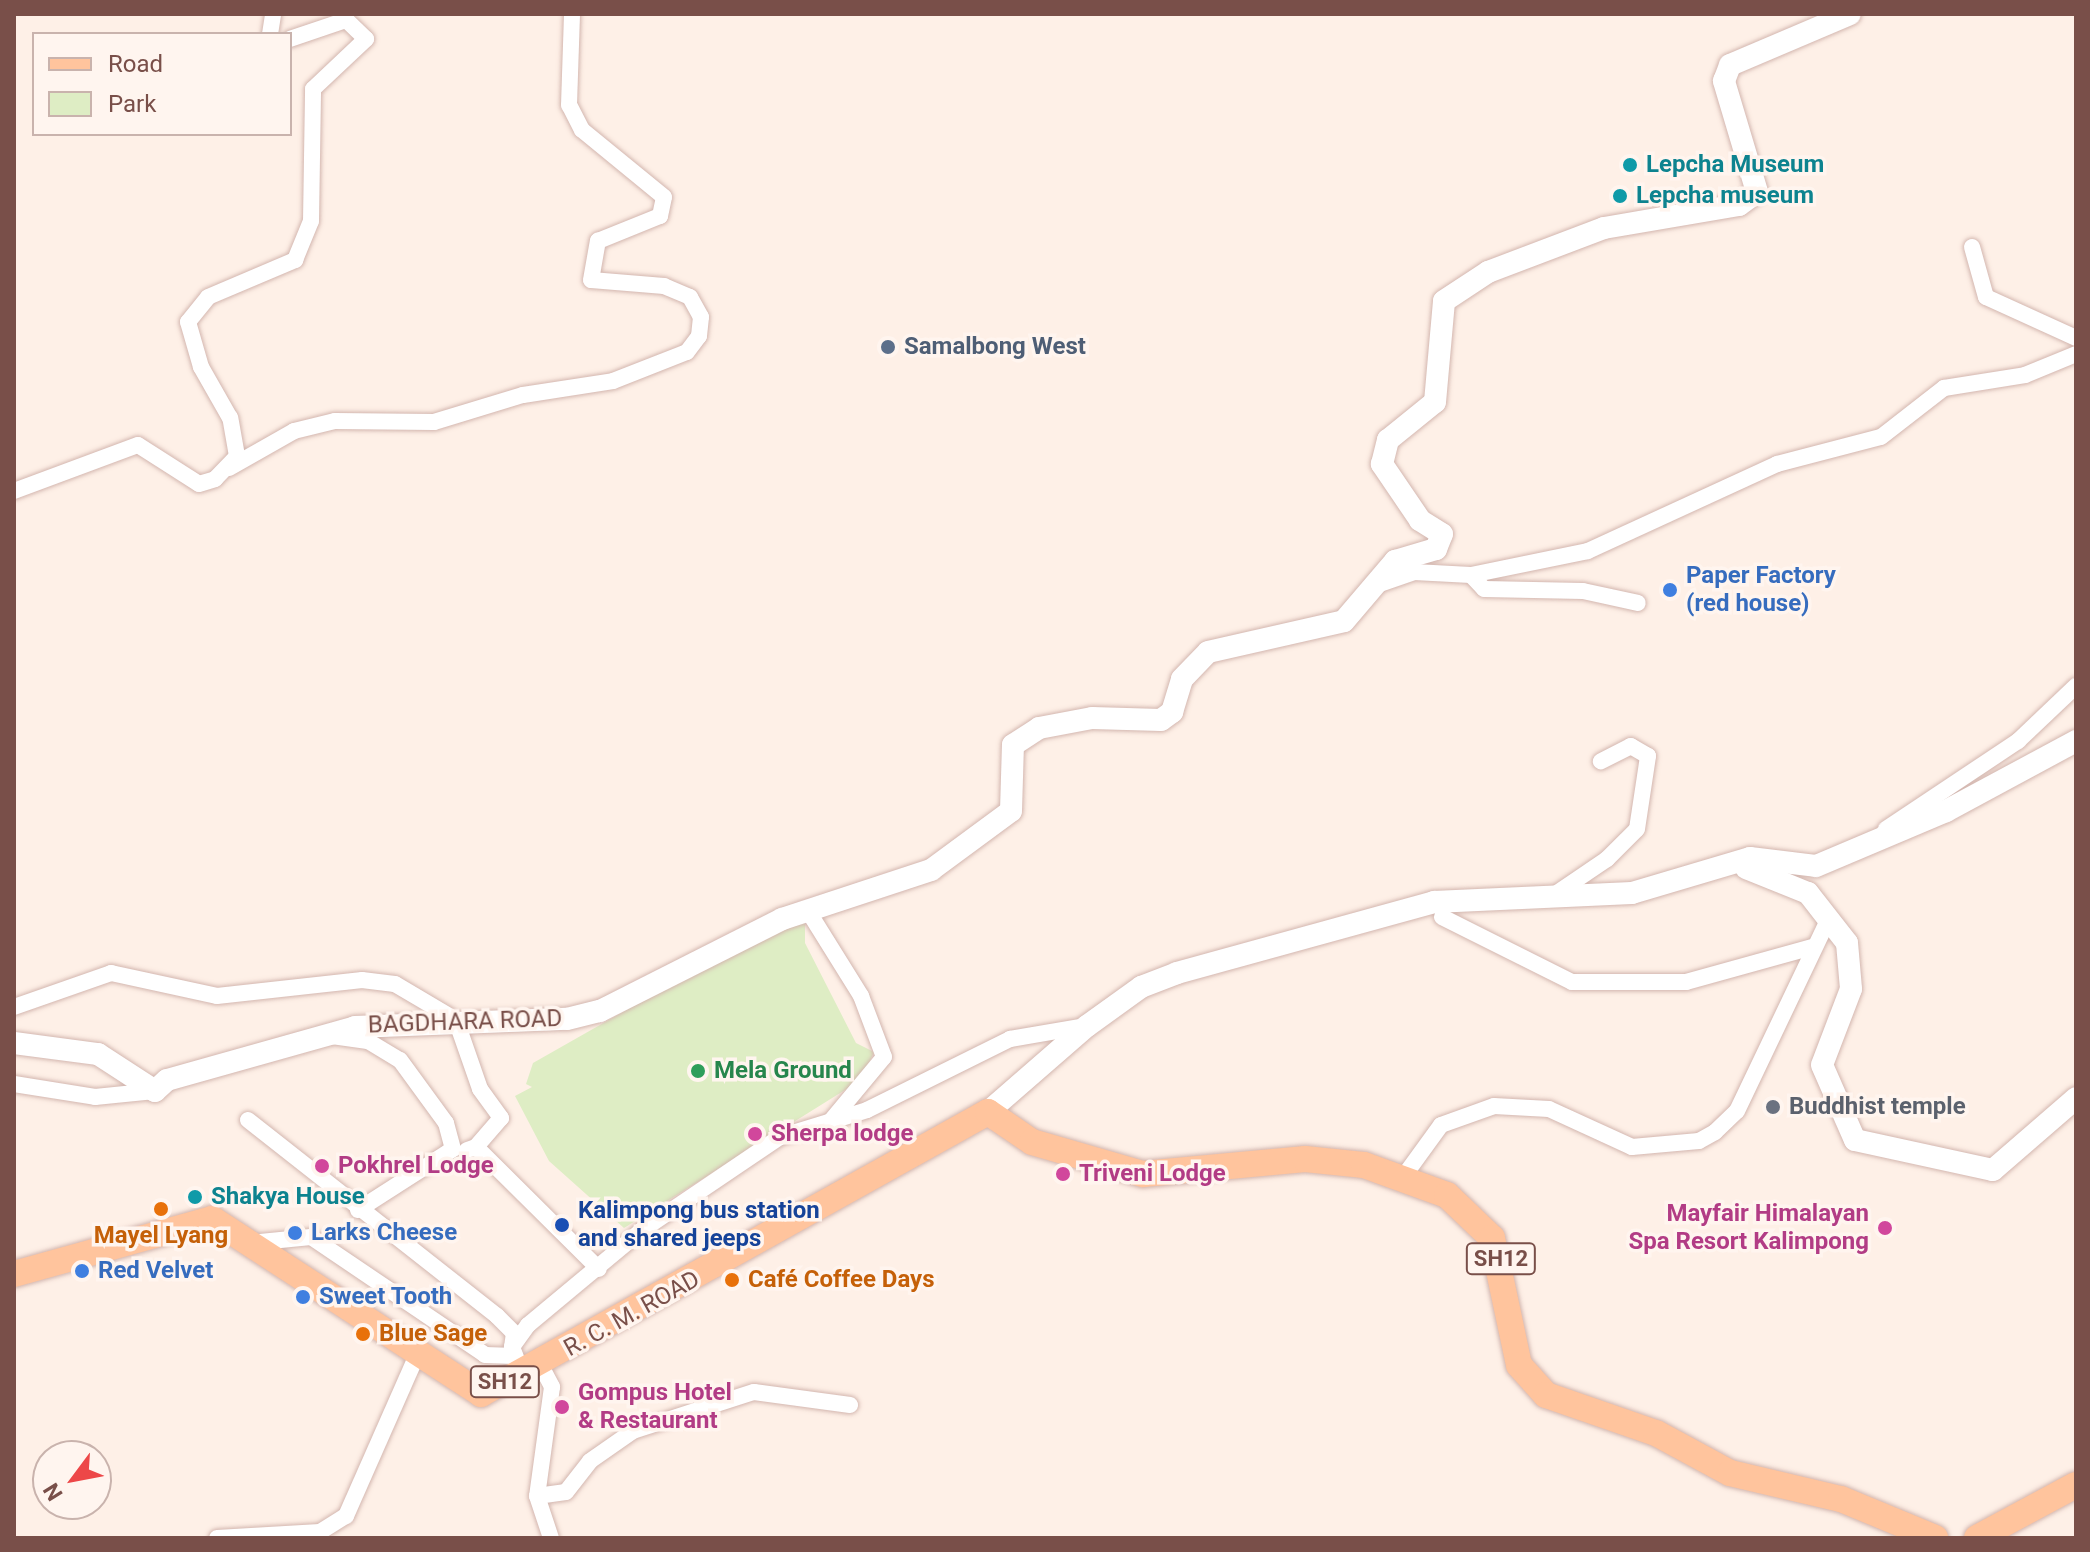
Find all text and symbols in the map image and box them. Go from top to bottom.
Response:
legend [32,32,292,136]
text: Road [108,50,163,78]
text: Park [108,90,156,118]
place label: Lepcha Museum [1646,151,1824,179]
marker: Lepcha Museum [1621,156,1639,174]
place label: Lepcha museum [1636,182,1814,210]
marker: Lepcha museum [1611,187,1629,205]
place label: Samalbong West [904,333,1086,361]
marker: Samalbong West [879,338,897,356]
place label: Paper Factory (red house) [1686,562,1836,618]
marker: Paper Factory (red house) [1661,581,1679,599]
street label: BAGDHARA ROAD [367,1004,563,1040]
place label: Mela Ground [714,1057,852,1085]
marker: Mela Ground [689,1062,707,1080]
place label: Buddhist temple [1789,1093,1966,1121]
marker: Buddhist temple [1764,1098,1782,1116]
place label: Sherpa lodge [771,1120,913,1148]
marker: Sherpa lodge [746,1125,764,1143]
place label: Pokhrel Lodge [338,1152,494,1180]
marker: Pokhrel Lodge [313,1157,331,1175]
place label: Triveni Lodge [1079,1160,1226,1188]
marker: Triveni Lodge [1054,1165,1072,1183]
place label: Shakya House [211,1183,365,1211]
marker: Shakya House [186,1188,204,1206]
place label: Kalimpong bus station and shared jeeps [578,1197,820,1253]
marker: Mayel Lyang [152,1200,170,1218]
place label: Mayfair Himalayan Spa Resort Kalimpong [1628,1200,1869,1256]
marker: Kalimpong bus station and shared jeeps [553,1216,571,1234]
place label: Larks Cheese [311,1219,457,1247]
marker: Mayfair Himalayan Spa Resort Kalimpong [1876,1219,1894,1237]
place label: Mayel Lyang [94,1222,228,1250]
marker: Larks Cheese [286,1224,304,1242]
road number: SH12 [1465,1241,1537,1277]
place label: Red Velvet [98,1257,213,1285]
marker: Red Velvet [73,1262,91,1280]
street label: R. C. M. ROAD [559,1265,705,1363]
place label: Café Coffee Days [748,1266,934,1294]
marker: Café Coffee Days [723,1271,741,1289]
place label: Sweet Tooth [319,1283,453,1311]
marker: Sweet Tooth [294,1288,312,1306]
place label: Blue Sage [379,1320,487,1348]
marker: Blue Sage [354,1325,372,1343]
road number: SH12 [469,1364,541,1400]
place label: Gompus Hotel & Restaurant [578,1379,732,1435]
marker: Gompus Hotel & Restaurant [553,1398,571,1416]
north arrow [32,1440,112,1520]
text: N [38,1479,68,1505]

